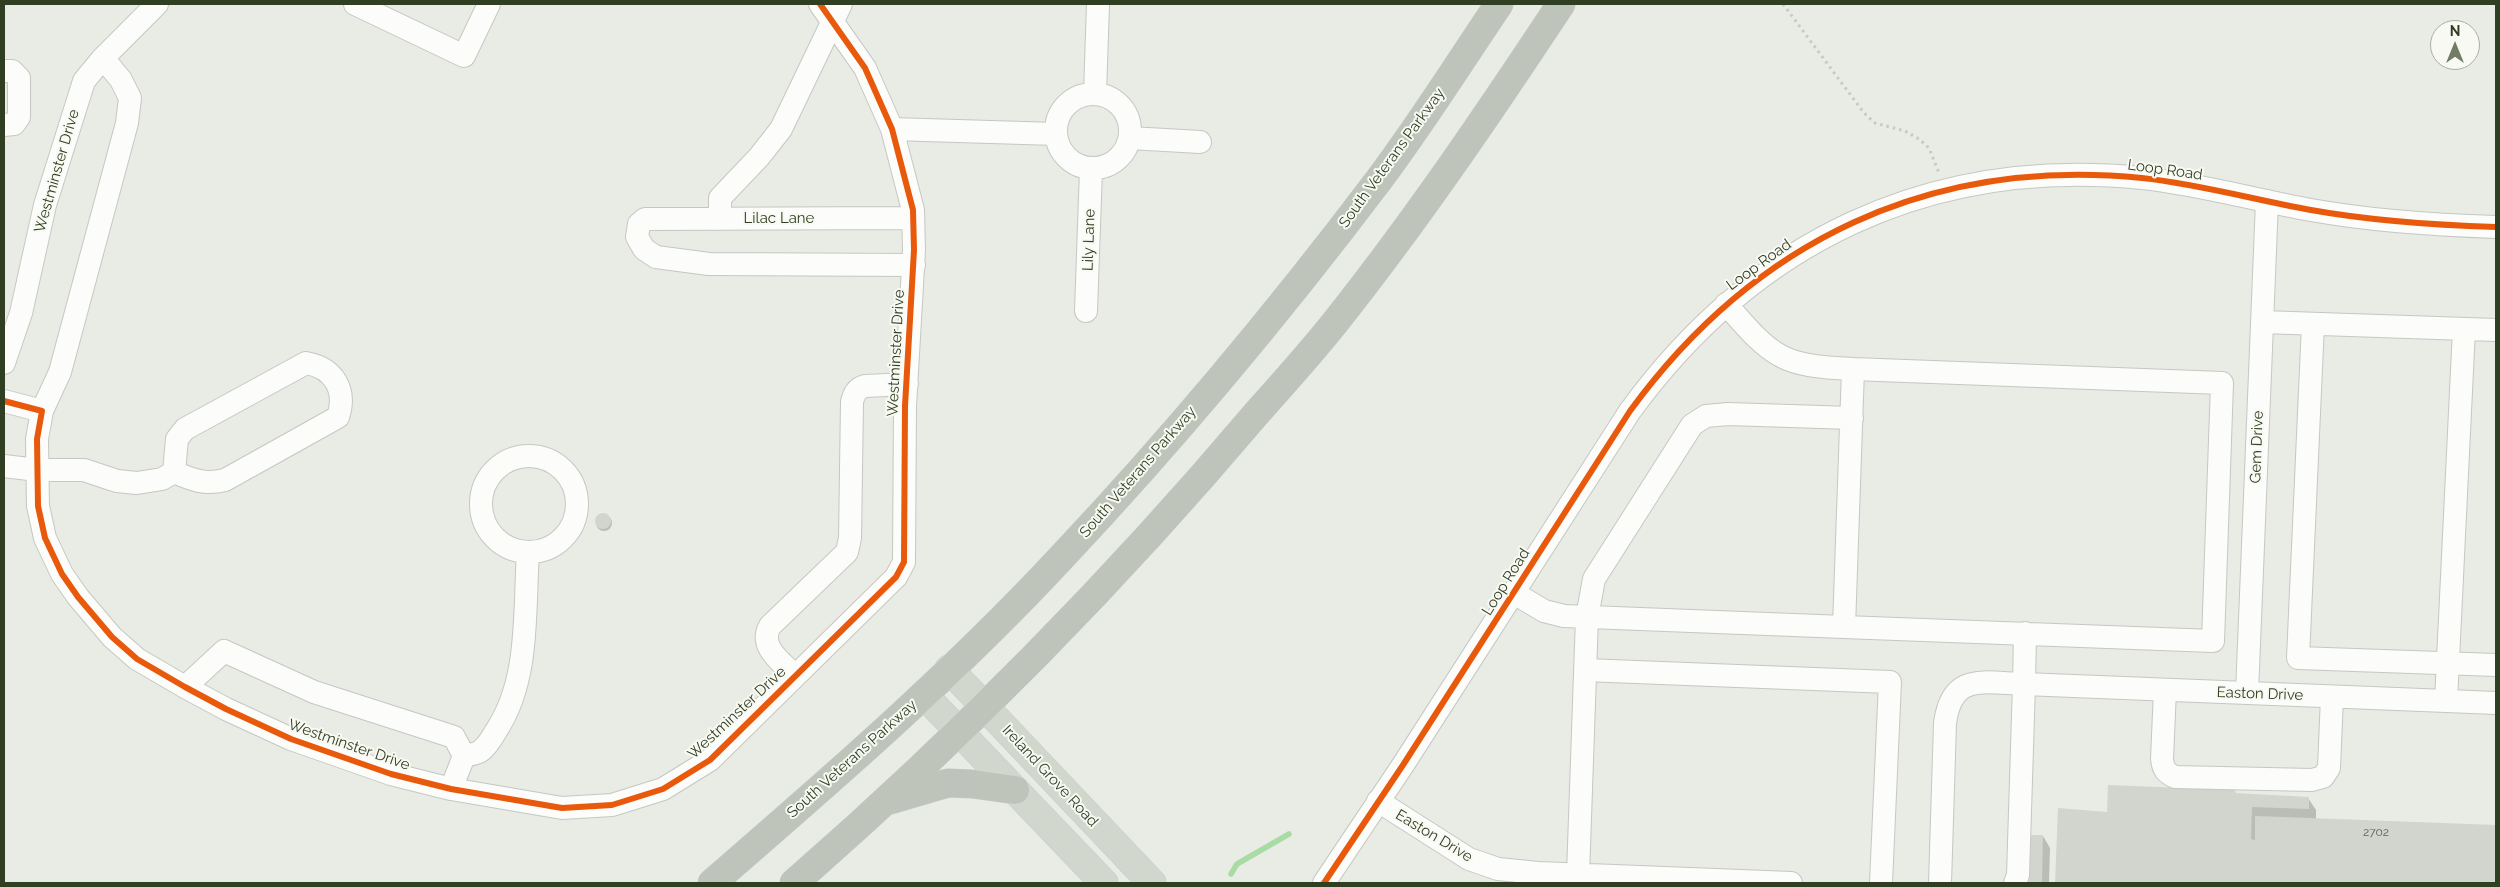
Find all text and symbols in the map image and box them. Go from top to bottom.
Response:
north arrow [2430,20,2480,70]
text: N [2450,23,2460,39]
street label: South Veterans Parkway [1335,85,1449,231]
street label: Westminster Drive [31,107,83,235]
street label: Loop Road [2126,156,2204,184]
street label: Lilac Lane [744,209,814,227]
street label: Lily Lane [1079,209,1099,271]
street label: Loop Road [1723,236,1795,294]
street label: Westminster Drive [884,289,908,417]
street label: South Veterans Parkway [1076,403,1200,541]
street label: Gem Drive [2247,410,2267,484]
street label: Loop Road [1478,545,1534,619]
street label: Westminster Drive [684,663,790,763]
street label: Easton Drive [2216,683,2304,705]
street label: South Veterans Parkway [784,696,920,822]
street label: Westminster Drive [286,716,412,774]
street label: Ireland Grove Road [998,721,1102,831]
street label: Easton Drive [1392,806,1476,866]
house number: 2702 [2363,825,2389,839]

